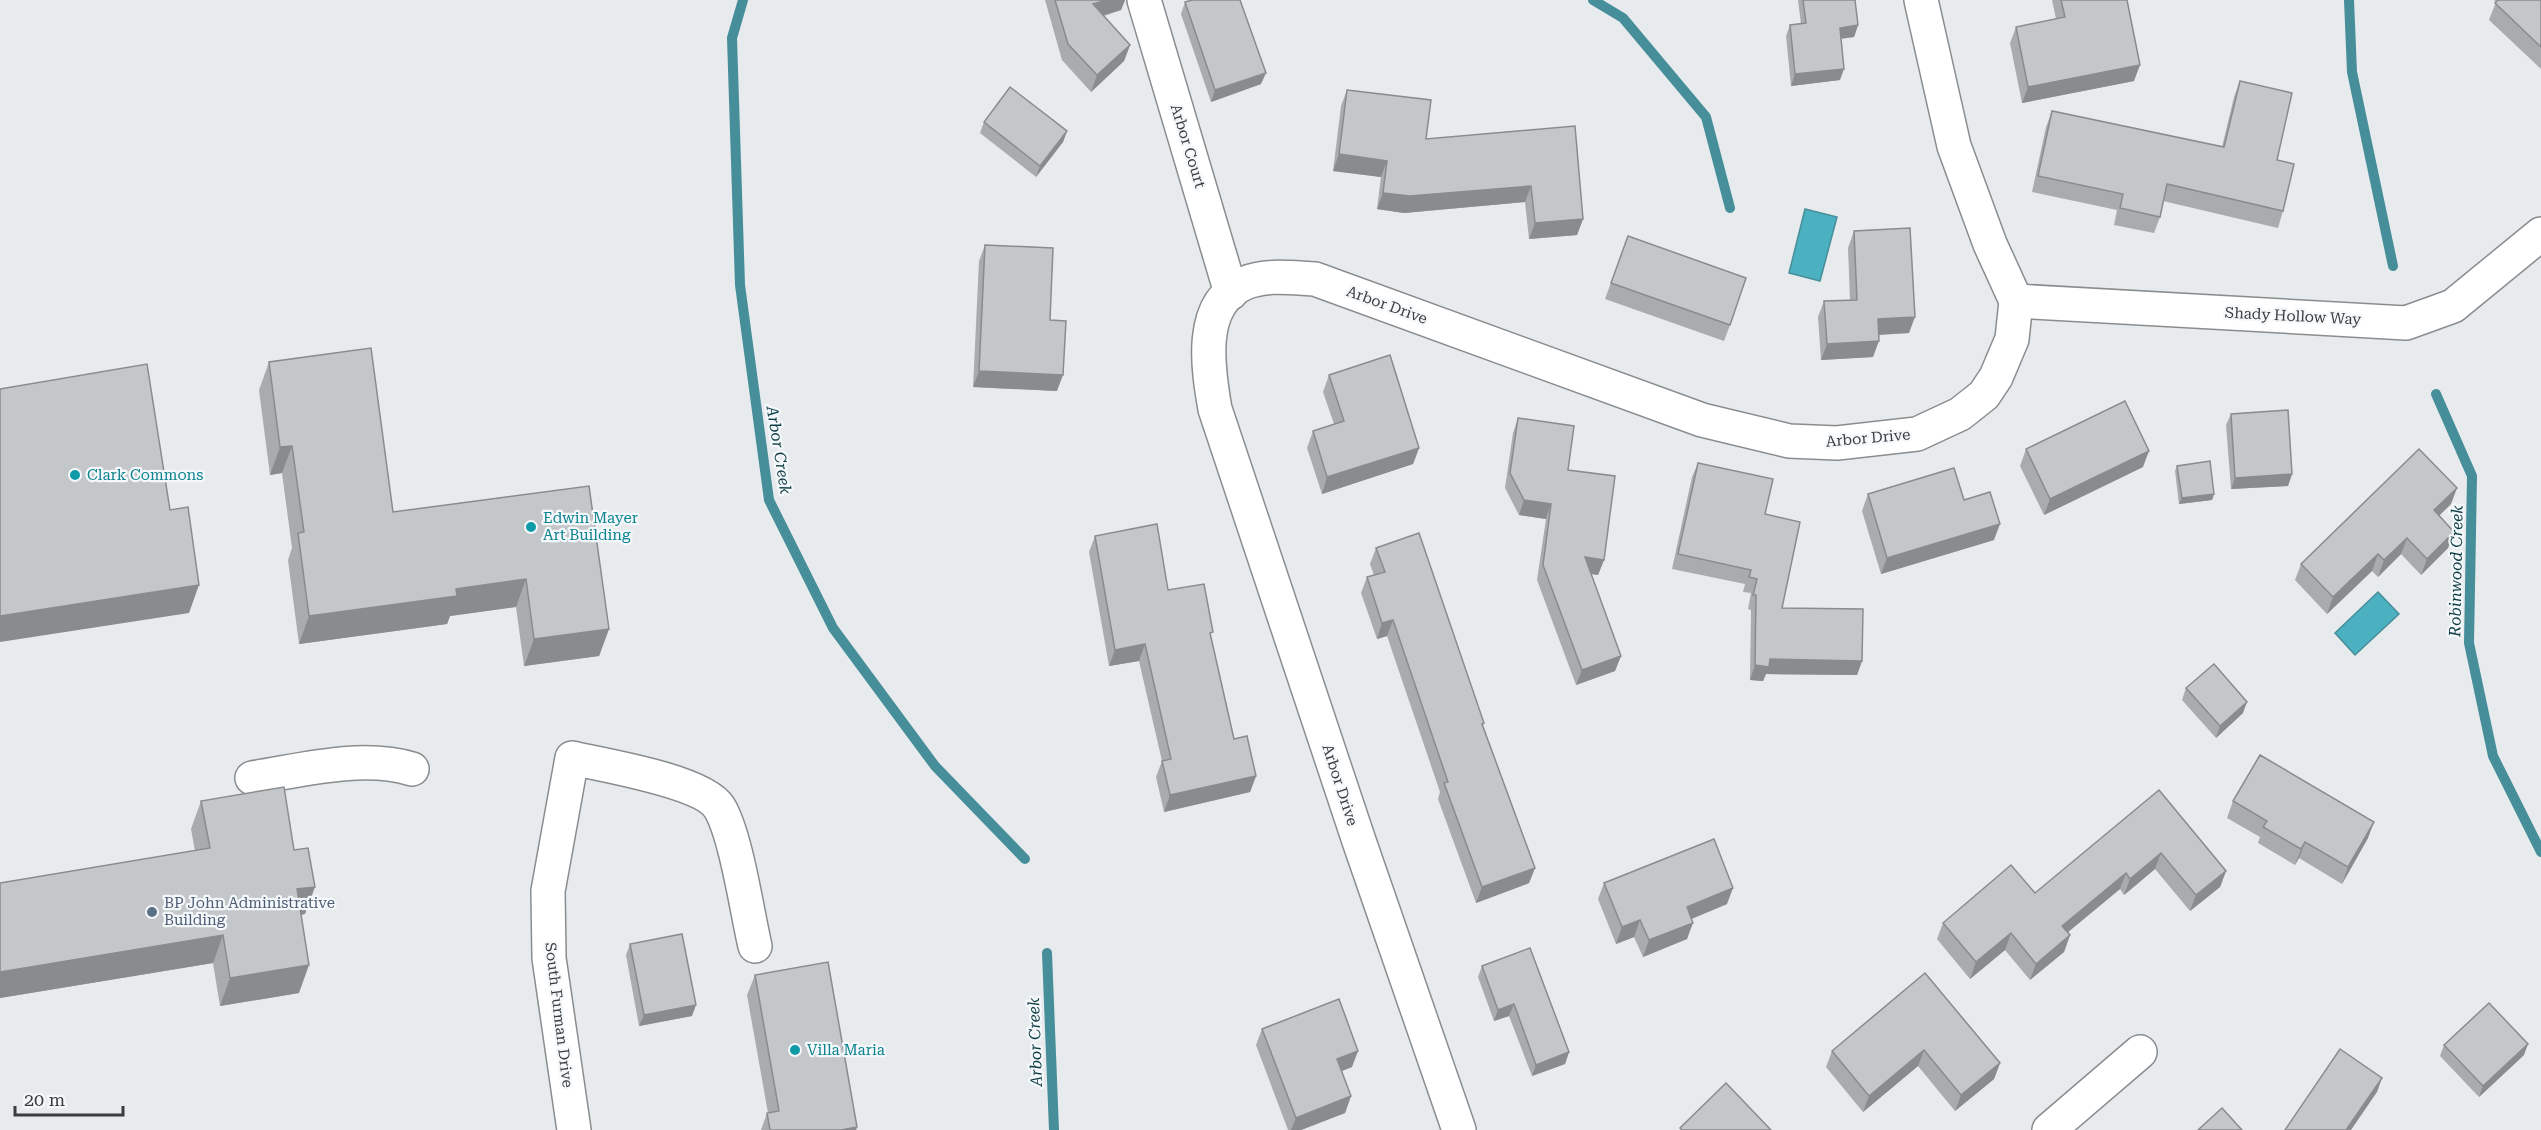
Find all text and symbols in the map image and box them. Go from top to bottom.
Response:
street label: Arbor Court [1167,102,1209,191]
street label: Arbor Drive [1344,282,1430,328]
street label: Shady Hollow Way [2224,303,2362,329]
water label: Arbor Creek [763,404,795,496]
street label: Arbor Drive [1825,425,1911,451]
place label: Clark Commons [87,466,203,484]
marker: Clark Commons [68,468,82,482]
water label: Robinwood Creek [2445,505,2467,638]
place label: Edwin Mayer Art Building [543,509,638,544]
marker: Edwin Mayer Art Building [524,520,538,534]
street label: Arbor Drive [1318,742,1362,828]
place label: BP John Administrative Building [164,894,335,929]
marker: BP John Administrative Building [145,905,159,919]
street label: South Furman Drive [541,941,577,1089]
water label: Arbor Creek [1024,997,1046,1088]
place label: Villa Maria [807,1041,885,1059]
marker: Villa Maria [788,1043,802,1057]
scale bar [15,1079,123,1117]
text: 20 m [24,1089,65,1110]

